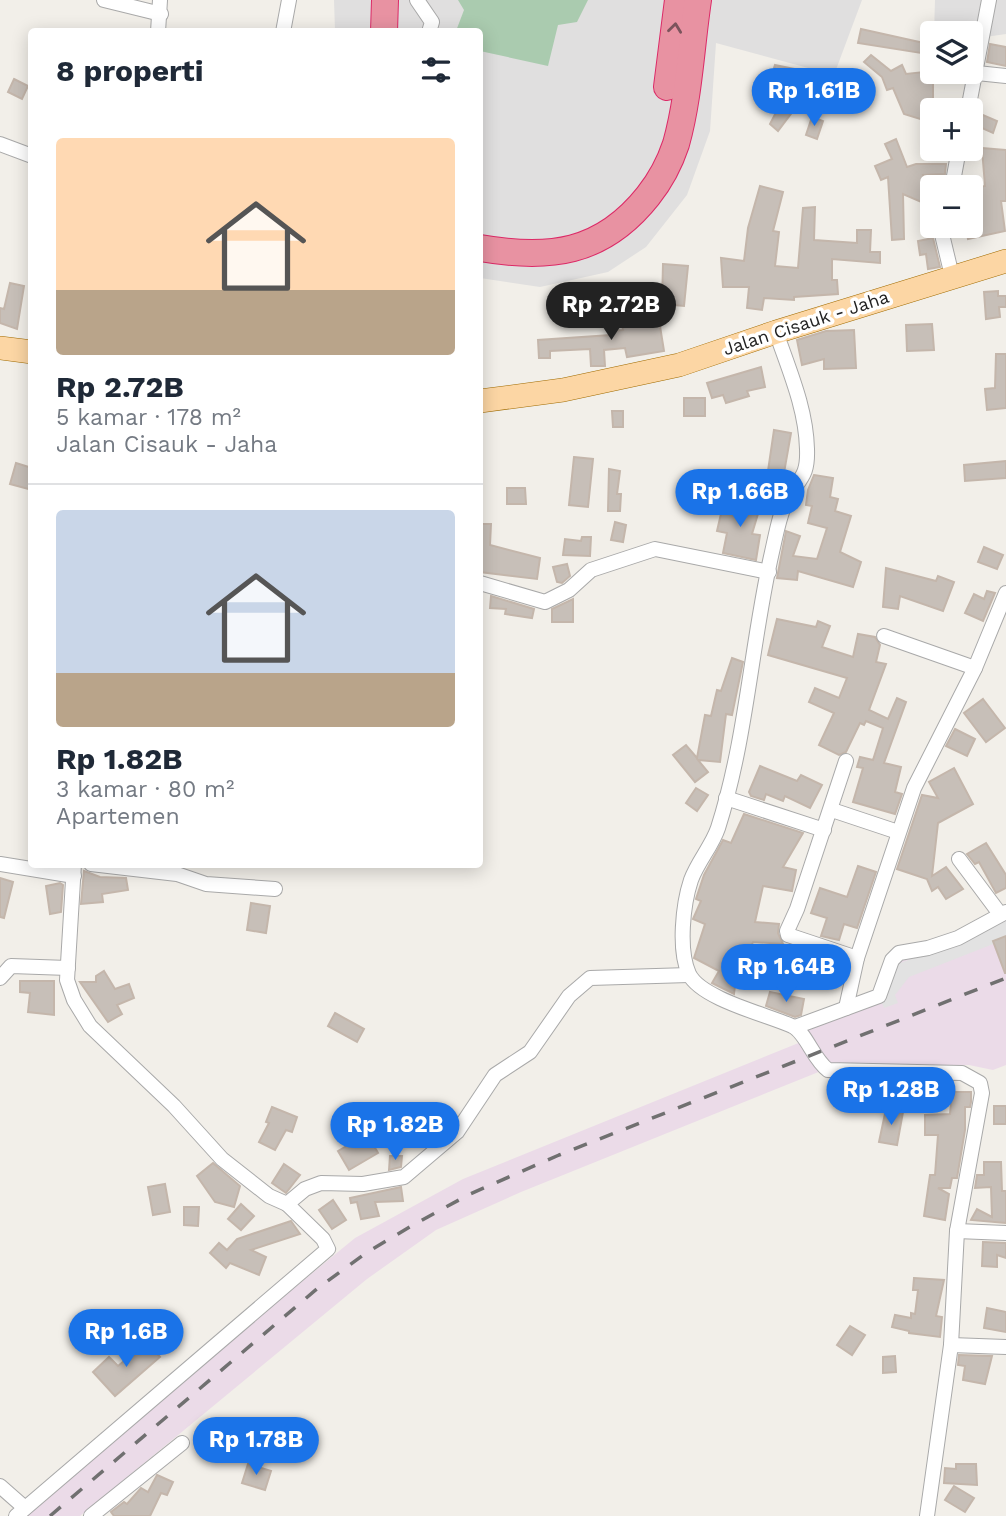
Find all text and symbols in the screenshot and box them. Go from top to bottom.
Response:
map controls [920,21,983,238]
button: layers [920,21,983,84]
one-way arrow [667,22,682,34]
icon: filters [417,51,455,89]
text: 8 properti [56,53,203,88]
pin: Rp 1.61B [742,68,886,128]
text: Rp 1.61B [768,77,860,104]
button: + [920,98,983,161]
button: − [920,175,983,238]
icon: home [193,183,319,309]
pin: Rp 2.72B [539,282,683,342]
street label: Jalan Cisauk - Jaha [720,286,891,359]
text: Rp 2.72B [562,291,660,318]
text: Rp 2.72B [56,369,184,404]
text: 5 kamar · 178 m² [56,404,241,431]
text: Jalan Cisauk - Jaha [56,431,277,458]
pin: Rp 1.66B [668,470,812,529]
text: Rp 1.66B [691,478,789,505]
icon: home [193,555,319,681]
text: Rp 1.82B [56,741,183,776]
text: 3 kamar · 80 m² [56,776,234,803]
text: Apartemen [56,803,180,830]
pin: Rp 1.64B [714,944,858,1004]
text: Rp 1.64B [737,953,835,980]
pin: Rp 1.28B [819,1068,963,1127]
text: Rp 1.28B [842,1076,940,1103]
pin: Rp 1.82B [323,1102,467,1162]
text: Rp 1.82B [346,1111,444,1138]
pin: Rp 1.6B [61,1310,191,1369]
text: Rp 1.6B [85,1318,167,1345]
pin: Rp 1.78B [184,1418,328,1477]
text: Rp 1.78B [209,1426,303,1453]

